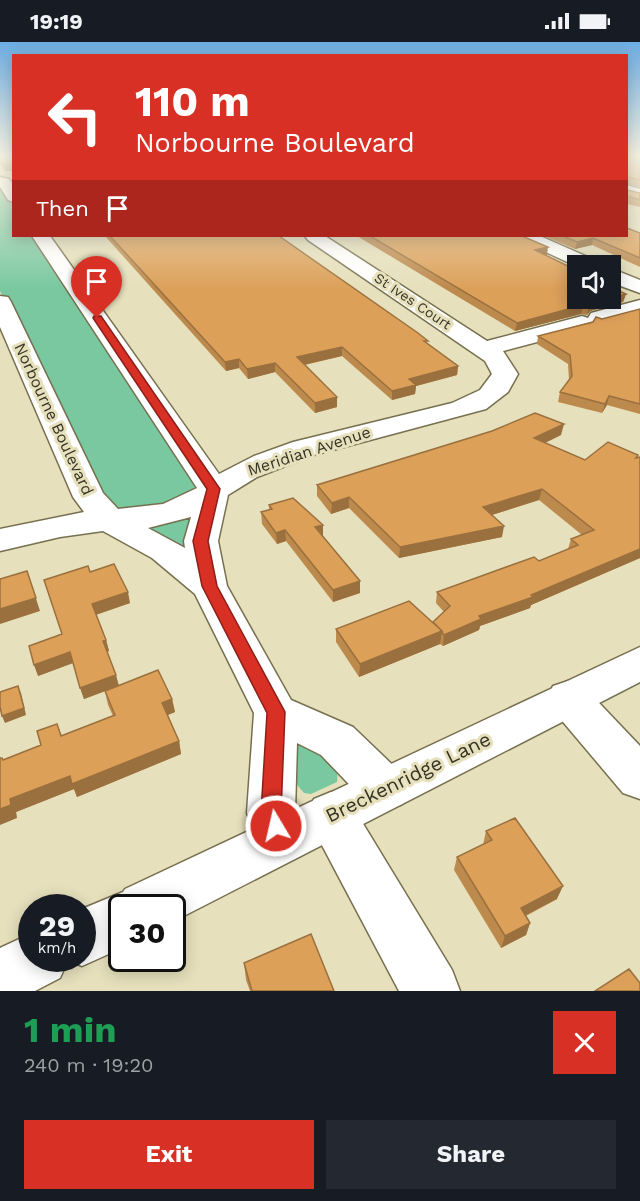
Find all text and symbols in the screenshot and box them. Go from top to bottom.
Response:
text: 19:19 [30,9,83,34]
text: 110 m [135,77,250,126]
icon: left [36,78,114,156]
text: Norbourne Boulevard [135,127,415,159]
icon: arrive [101,192,134,225]
text: Then [36,196,89,221]
map controls [567,255,621,309]
button: sound [567,255,621,309]
pin [71,256,122,318]
icon: arrive [80,265,113,298]
street label: St Ives Court [372,269,455,333]
street label: Norbourne Boulevard [10,340,98,498]
street label: Meridian Avenue [245,422,373,480]
street label: Breckenridge Lane [322,727,494,827]
position arrow [244,794,308,858]
speed limit sign: 30 [108,894,186,972]
text: 29 [39,908,75,943]
text: km/h [38,939,76,957]
text: 1 min [24,1009,116,1051]
button: close [553,1011,616,1074]
text: 240 m · 19:20 [24,1053,154,1077]
button: Exit [24,1120,314,1189]
button: Share [326,1120,616,1189]

